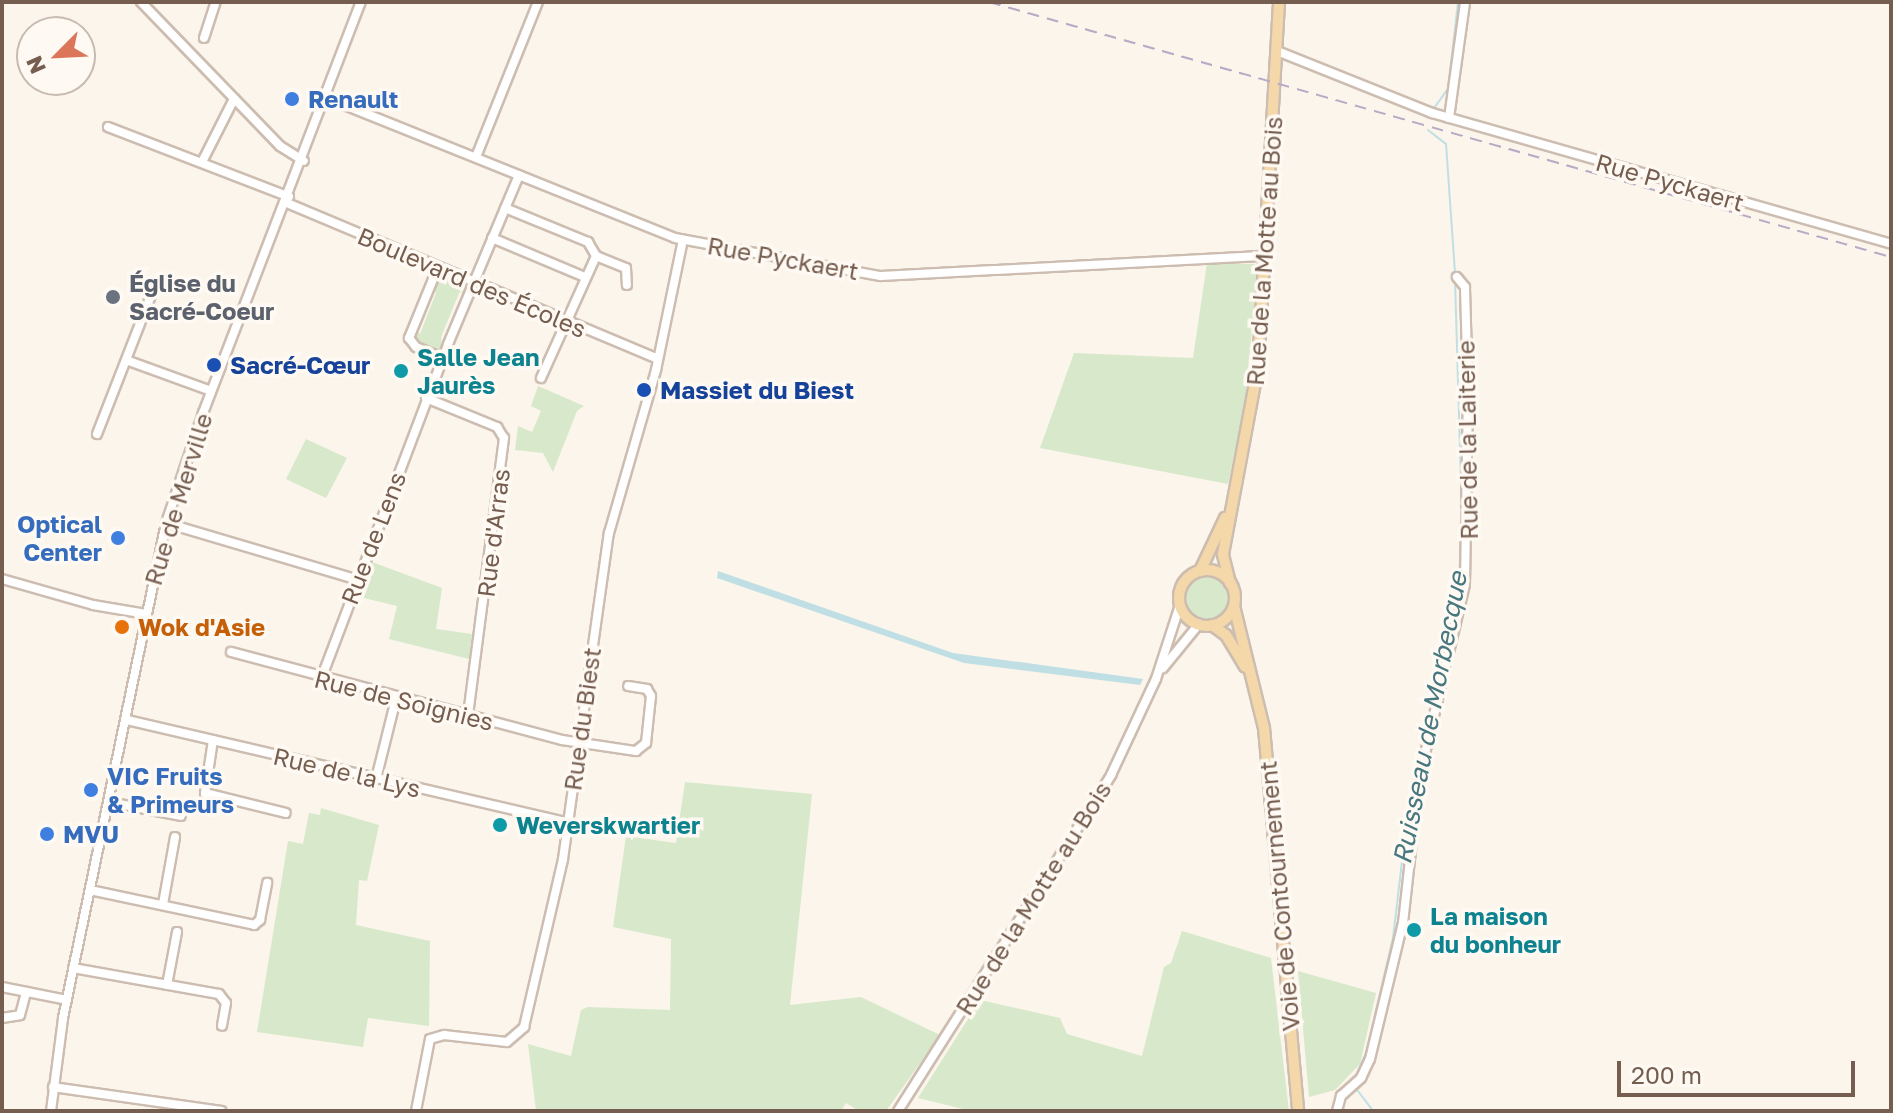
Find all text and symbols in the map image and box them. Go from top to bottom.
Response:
north arrow [16,16,96,96]
text: N [20,52,51,78]
place label: Renault [308,85,398,113]
marker: Renault [283,90,301,108]
street label: Rue de la Motte au Bois [1240,115,1288,387]
street label: Rue Pyckaert [1593,147,1747,217]
street label: Boulevard des Écoles [353,221,591,343]
street label: Rue Pyckaert [705,231,861,285]
place label: Église du Sacré-Coeur [129,269,274,325]
marker: Église du Sacré-Coeur [104,288,122,306]
street label: Rue de la Laiterie [1451,340,1483,540]
place label: Salle Jean Jaurès [417,343,539,399]
place label: Sacré-Cœur [230,351,370,379]
marker: Sacré-Cœur [205,356,223,374]
marker: Salle Jean Jaurès [392,362,410,380]
place label: Massiet du Biest [660,376,854,404]
marker: Massiet du Biest [635,381,653,399]
street label: Rue de Merville [138,409,218,589]
street label: Rue d'Arras [471,467,515,599]
street label: Rue de Lens [335,468,411,608]
place label: Optical Center [17,510,102,566]
marker: Optical Center [109,529,127,547]
water label: Ruisseau de Morbecque [1386,569,1474,867]
place label: Wok d'Asie [138,613,265,641]
marker: Wok d'Asie [113,618,131,636]
street label: Rue du Biest [558,646,606,792]
street label: Rue de Soignies [311,664,497,736]
street label: Rue de la Lys [271,741,423,803]
street label: Voie de Contournement [1253,760,1305,1032]
place label: VIC Fruits & Primeurs [107,762,234,818]
street label: Rue de la Motte au Bois [949,776,1117,1020]
marker: VIC Fruits & Primeurs [82,781,100,799]
place label: Weverskwartier [516,811,700,839]
marker: Weverskwartier [491,816,509,834]
place label: MVU [63,820,119,848]
marker: MVU [38,825,56,843]
place label: La maison du bonheur [1430,902,1561,958]
marker: La maison du bonheur [1405,921,1423,939]
scale bar [1621,1045,1859,1095]
text: 200 m [1631,1060,1702,1089]

